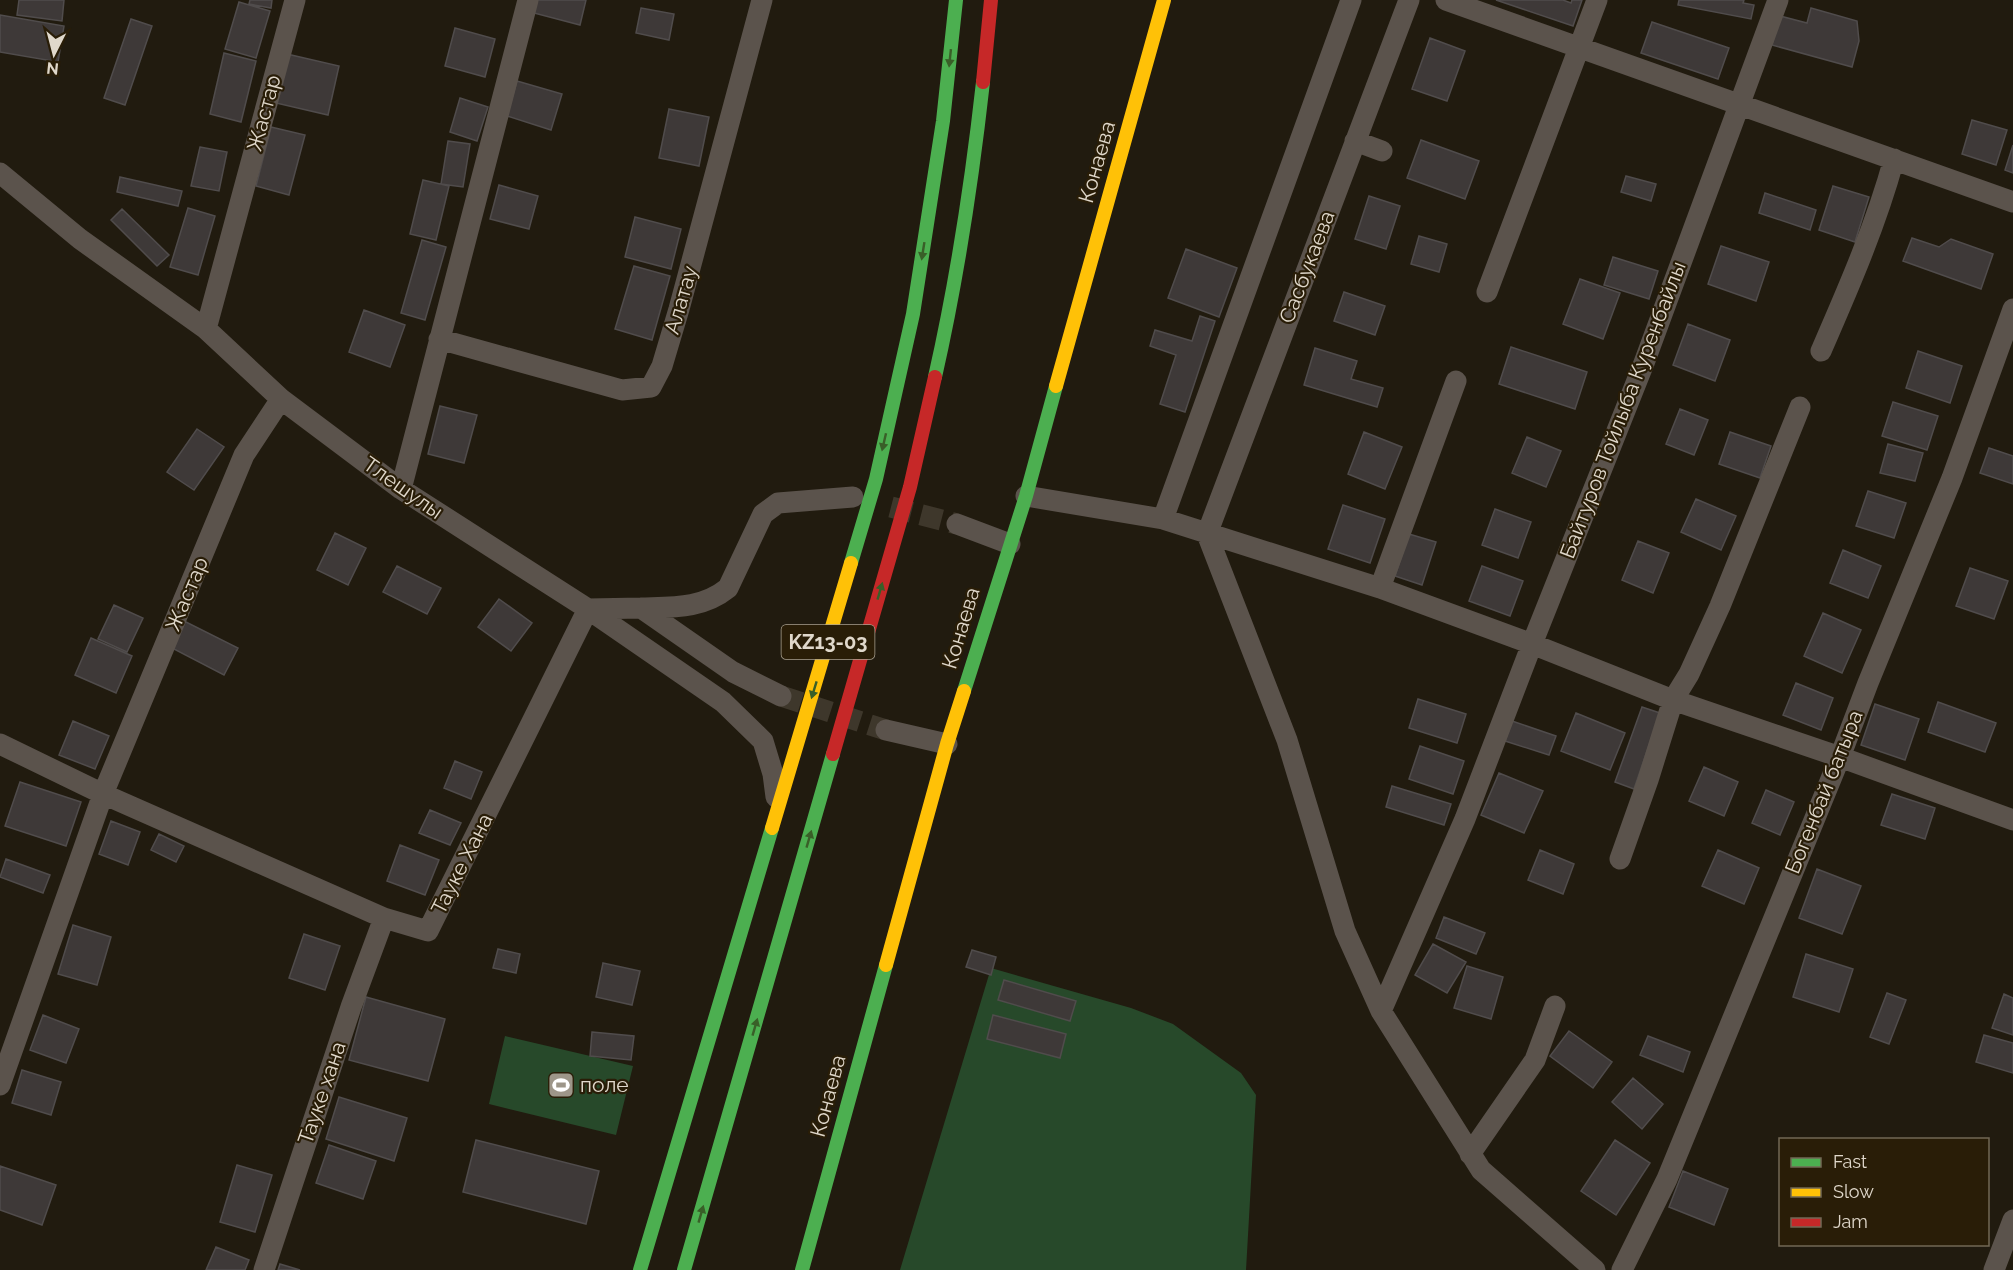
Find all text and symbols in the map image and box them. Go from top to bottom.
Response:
north arrow [24,24,84,84]
one-way arrow [945,49,955,68]
text: N [45,58,60,79]
street label: Жастар [241,72,286,154]
street label: Конаева [1073,118,1120,206]
street label: Сасбукаева [1274,207,1339,327]
one-way arrow [918,242,927,261]
street label: Байтуров Тойлыба Куренбайлы [1554,258,1691,562]
street label: Алатау [659,263,702,337]
one-way arrow [879,433,889,452]
street label: Тлешулы [359,451,448,524]
street label: Жастар [160,553,213,635]
one-way arrow [876,582,886,600]
street label: Конаева [936,584,985,672]
road number: KZ13-03 [782,625,874,659]
one-way arrow [809,681,818,699]
street label: Богенбай батыра [1779,706,1868,877]
street label: Тауке Хана [426,809,498,918]
one-way arrow [805,830,814,848]
one-way arrow [751,1017,760,1035]
street label: Тауке хана [292,1038,351,1147]
street label: Конаева [805,1052,850,1140]
sports icon: поле [546,1070,576,1100]
place label: поле [580,1072,629,1097]
legend [1779,1138,1989,1246]
text: Fast [1833,1151,1867,1172]
text: Slow [1833,1181,1874,1202]
one-way arrow [697,1205,706,1223]
text: Jam [1833,1211,1868,1232]

